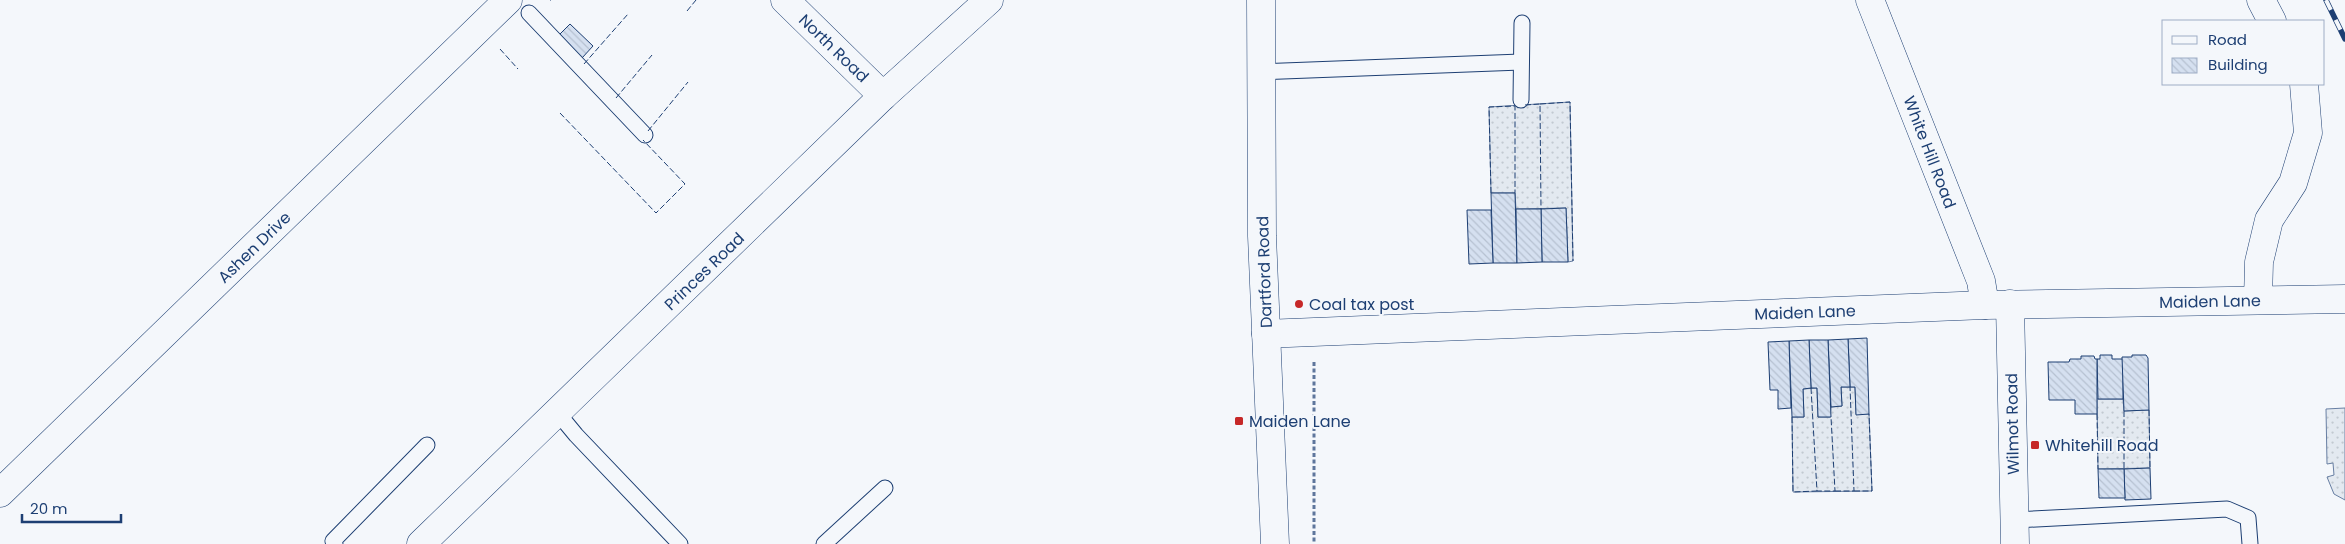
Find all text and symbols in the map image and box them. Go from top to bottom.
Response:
street label: North Road [794,9,874,88]
legend [2162,20,2325,85]
text: Road [2208,29,2247,50]
text: Building [2208,54,2268,75]
street label: White Hill Road [1898,93,1962,212]
street label: Ashen Drive [213,206,296,288]
street label: Dartford Road [1251,216,1278,328]
street label: Princes Road [659,227,749,315]
street label: Maiden Lane [2159,289,2261,314]
place label: Coal tax post [1309,293,1415,316]
marker: Coal tax post [1293,298,1305,310]
street label: Maiden Lane [1754,299,1856,326]
street label: Wilmot Road [2000,373,2025,475]
place label: Maiden Lane [1249,410,1351,433]
marker: Maiden Lane [1233,415,1245,427]
place label: Whitehill Road [2045,434,2158,457]
marker: Whitehill Road [2029,439,2041,451]
scale bar [22,492,121,524]
text: 20 m [30,498,68,519]

